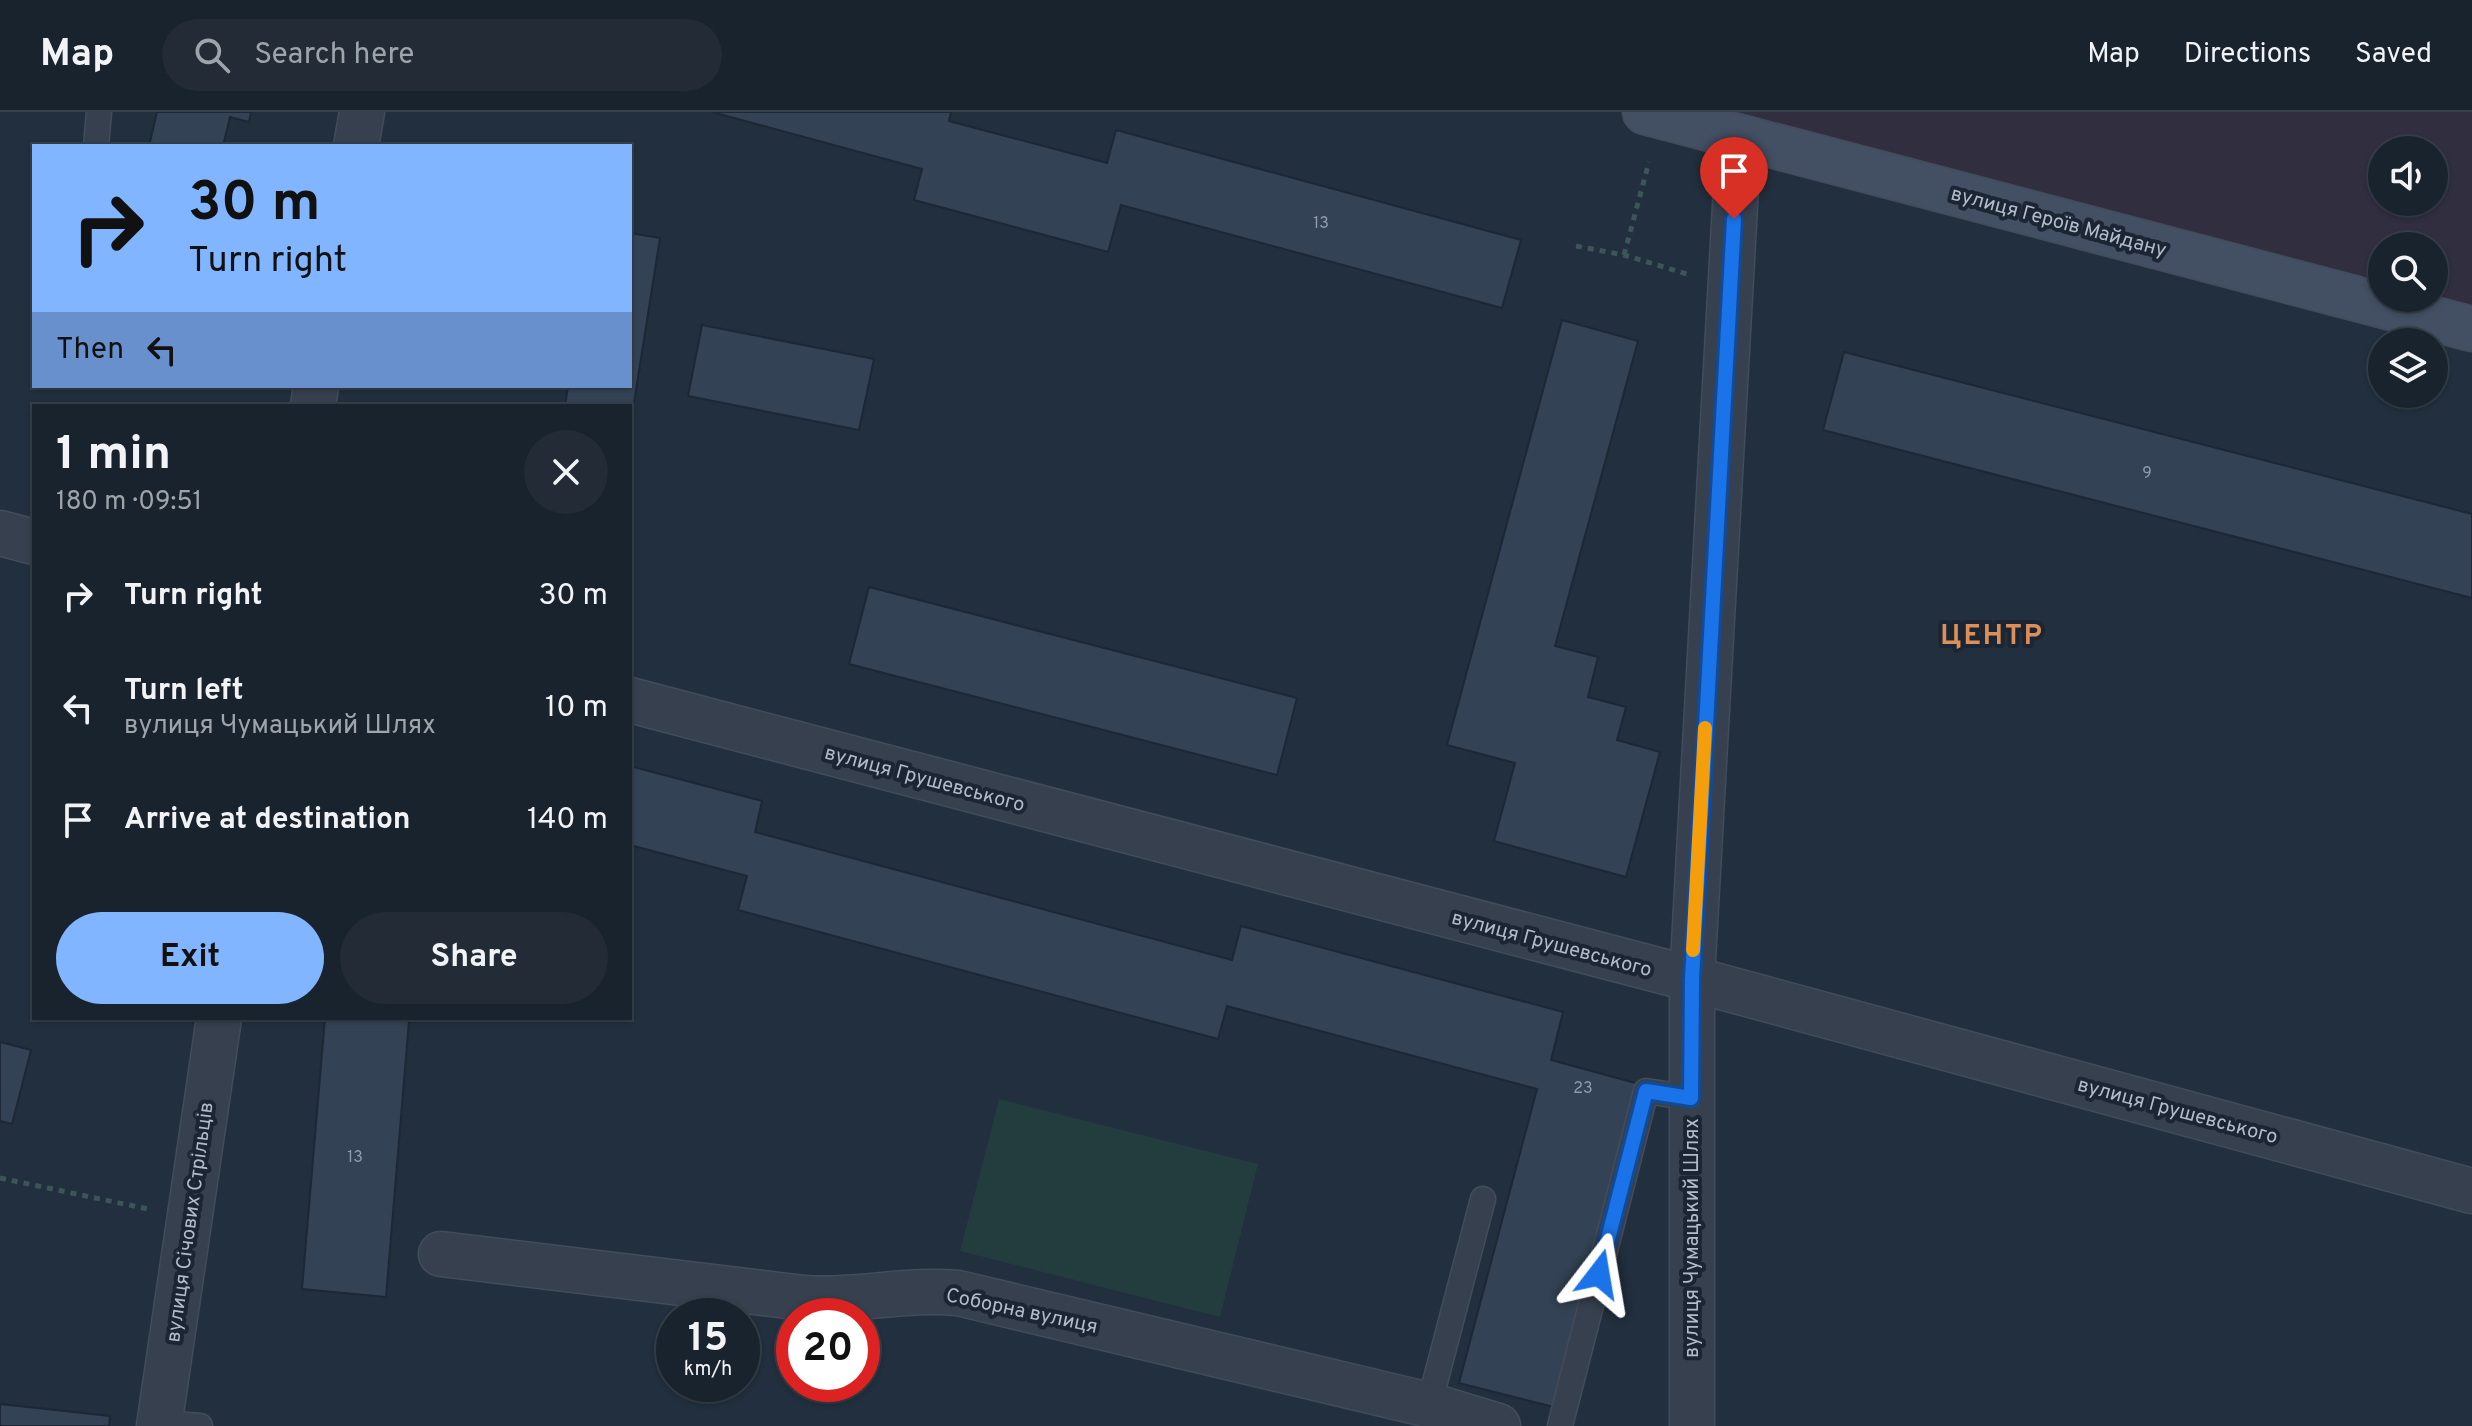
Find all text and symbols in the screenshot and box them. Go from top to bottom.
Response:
search box [162,19,722,91]
text: Map [40,31,114,80]
icon: search [190,33,234,77]
text: Search here [254,37,414,74]
text: Map [2087,37,2140,73]
text: Directions [2184,37,2311,73]
text: Saved [2355,37,2432,73]
map controls [2368,136,2448,408]
button: sound [2368,136,2448,216]
pin [1700,137,1768,219]
icon: arrive [1712,149,1756,193]
text: 30 m [188,170,321,240]
icon: right [56,176,160,280]
street label: вулиця Героїв Майдану [1948,182,2169,264]
house number: 13 [1313,214,1329,234]
button: search [2368,232,2448,312]
text: Turn right [188,239,347,285]
icon: left [140,328,184,372]
button: layers [2368,328,2448,408]
text: Then [56,332,124,369]
text: 1 min [56,426,171,486]
button: close [524,430,608,514]
house number: 9 [2142,464,2152,484]
text: 180 m · 09:51 [56,486,202,519]
icon: right [56,574,100,618]
text: Turn right [124,578,262,615]
text: 30 m [539,578,608,615]
district label: ЦЕНТР [1940,619,2044,655]
text: Turn left [124,673,244,710]
icon: left [56,686,100,730]
text: 10 m [545,690,608,727]
text: вулиця Чумацький Шлях [124,710,436,743]
street label: вулиця Грушевського [821,741,1027,819]
icon: arrive [56,798,100,842]
text: Arrive at destination [124,802,410,839]
text: 140 m [527,802,608,839]
street label: вулиця Грушевського [1448,906,1654,984]
button: Exit [56,912,324,1004]
button: Share [340,912,608,1004]
street label: вулиця Грушевського [2074,1073,2280,1151]
house number: 23 [1573,1079,1593,1099]
street label: вулиця Січових Стрільців [161,1100,221,1344]
street label: вулиця Чумацький Шлях [1680,1118,1706,1358]
house number: 13 [347,1148,363,1168]
position arrow [1557,1232,1641,1316]
street label: Соборна вулиця [943,1283,1100,1341]
speed limit sign: 20 [776,1298,880,1402]
text: 15 [688,1315,728,1365]
text: km/h [684,1357,732,1383]

